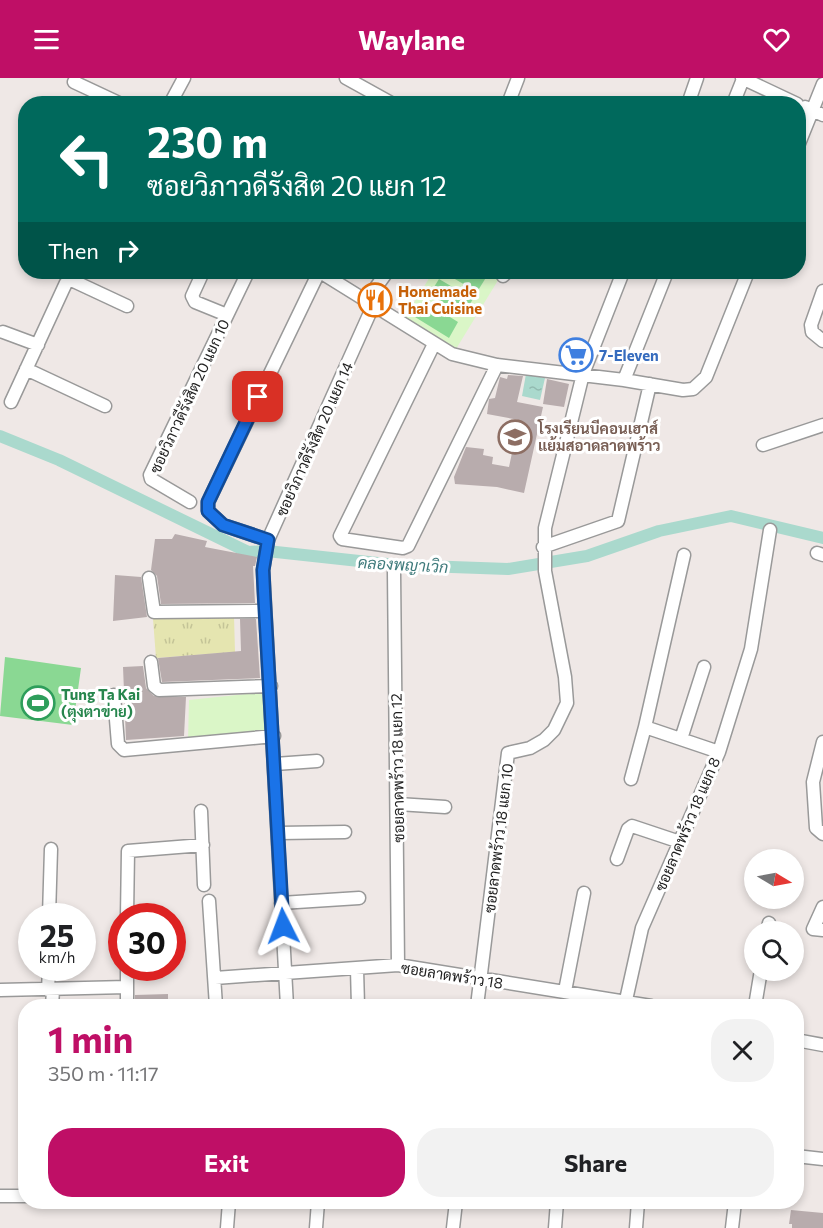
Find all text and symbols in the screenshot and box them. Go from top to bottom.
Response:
icon: menu [30,23,63,56]
text: Waylane [358,23,465,56]
icon: heart [760,23,793,56]
text: 230 m [147,115,268,167]
icon: left [48,120,126,198]
text: ซอยวิภาวดีรังสิต 20 แยก 12 [147,169,447,202]
icon: right [111,234,144,267]
text: Then [48,237,99,264]
restaurant icon: Homemade Thai Cuisine [357,282,393,318]
place label: Homemade Thai Cuisine [398,282,482,317]
street label: ซอยวิภาวดีรังสิต 20 แยก 10 [145,316,233,476]
supermarket icon: 7-Eleven [558,337,594,373]
place label: 7-Eleven [599,346,659,364]
street label: ซอยวิภาวดีรังสิต 20 แยก 14 [272,359,356,519]
pin [232,371,283,422]
icon: arrive [241,380,274,413]
place label: โรงเรียนบีคอนเฮาส์ แย้มสอาดลาดพร้าว [537,418,660,454]
school or university icon: โรงเรียนบีคอนเฮาส์ แย้มสอาดลาดพร้าว [497,419,533,455]
water label: คลองพญาเวิก [357,552,449,577]
sports icon: Tung Ta Kai (ตุงตาข่าย) [20,685,56,721]
place label: Tung Ta Kai (ตุงตาข่าย) [61,685,140,723]
street label: ซอยลาดพร้าว 18 แยก 12 [387,693,407,843]
street label: ซอยลาดพร้าว 18 แยก 8 [651,754,723,894]
street label: ซอยลาดพร้าว 18 แยก 10 [480,762,516,914]
north arrow [744,849,804,909]
map controls [744,849,804,981]
position arrow [251,894,315,958]
speed limit sign: 30 [108,903,186,981]
text: 25 [40,916,74,953]
button: search [744,921,804,981]
text: km/h [39,948,75,966]
street label: ซอยลาดพร้าว 18 [400,958,504,992]
text: 1 min [48,1016,133,1060]
button: close [711,1019,774,1082]
text: 350 m · 11:17 [48,1061,159,1085]
button: Exit [48,1128,405,1197]
button: Share [417,1128,774,1197]

